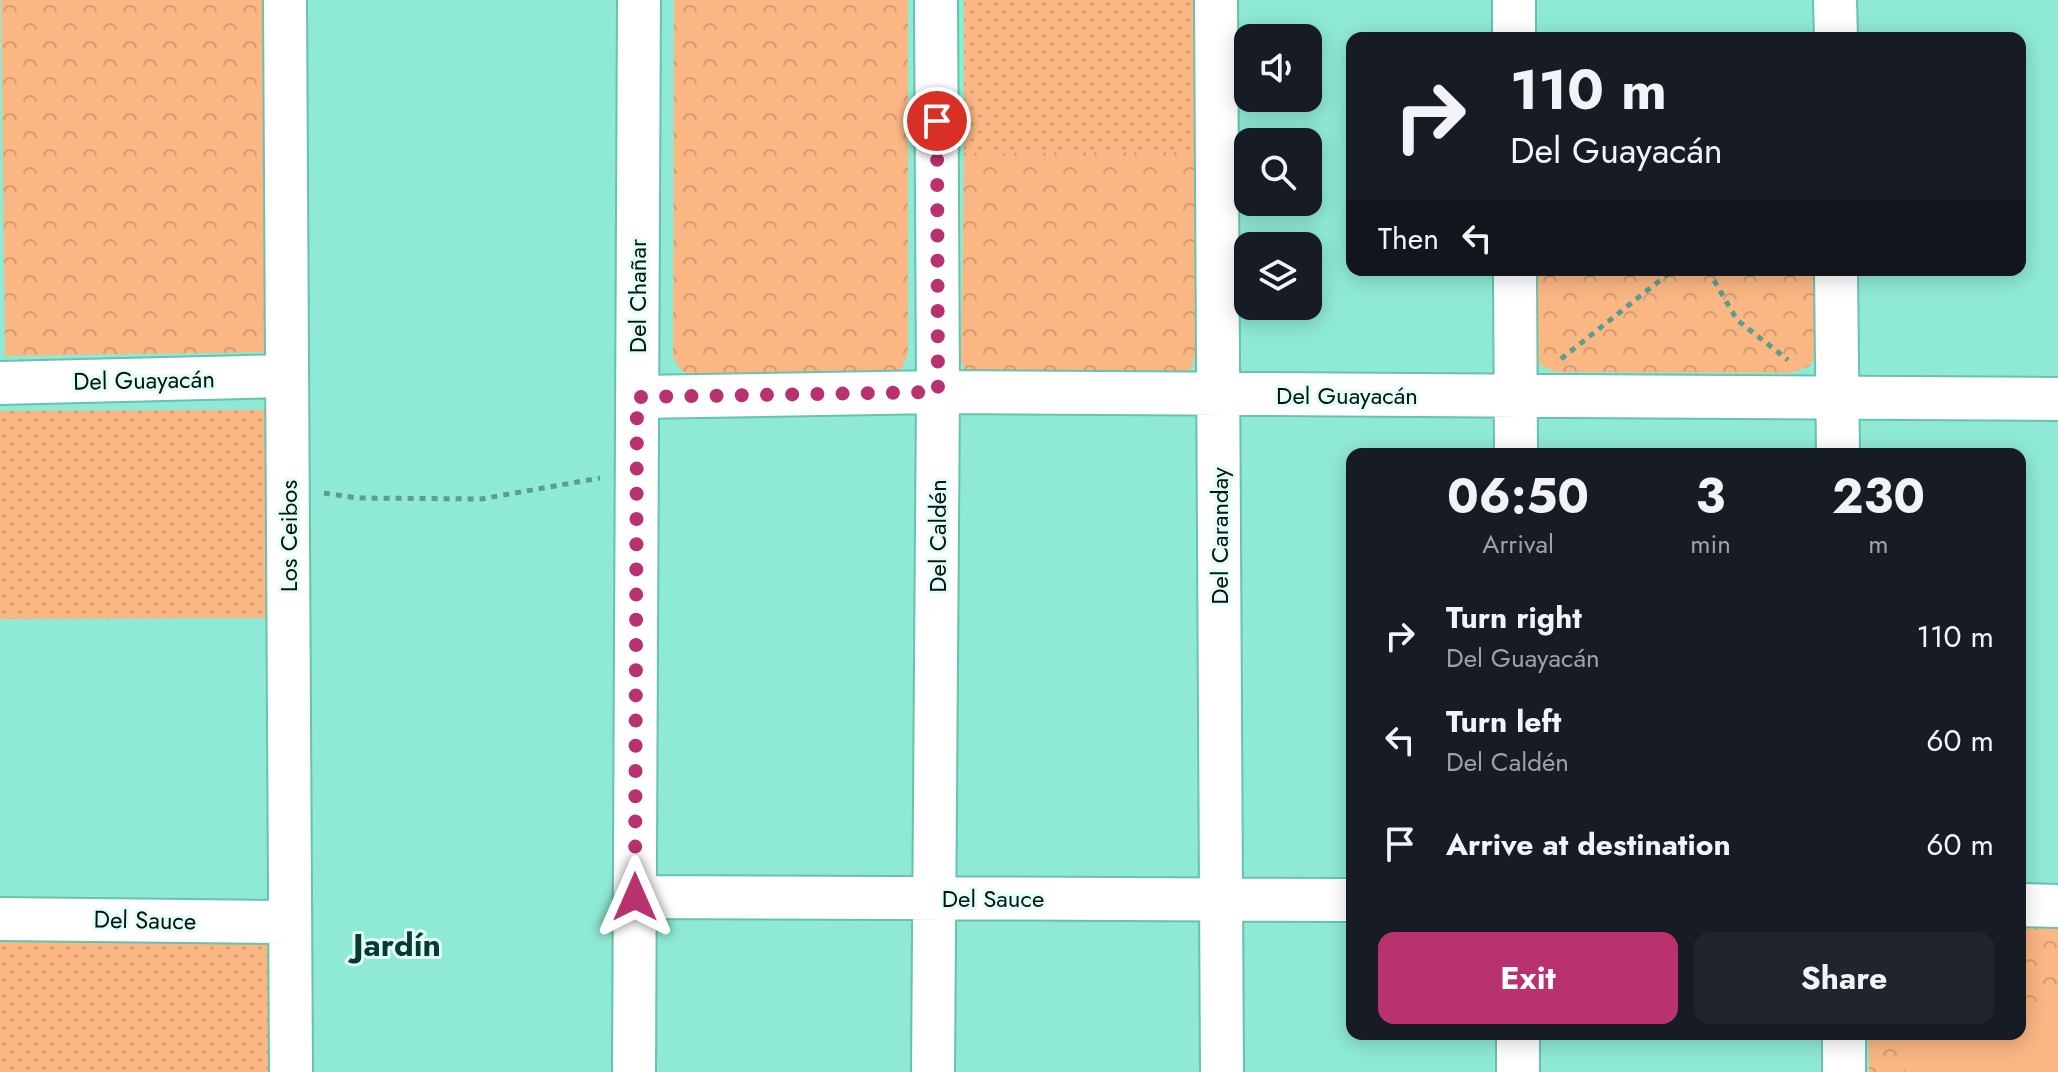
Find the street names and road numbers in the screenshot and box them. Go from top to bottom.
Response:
street label: Del Chañar [620,238,655,353]
street label: Del Guayacán [73,361,215,399]
street label: Del Guayacán [1276,378,1418,413]
street label: Del Caranday [1202,467,1237,605]
street label: Del Caldén [920,479,955,593]
street label: Los Ceibos [271,480,306,592]
street label: Del Sauce [942,881,1044,916]
street label: Del Sauce [93,902,197,938]

